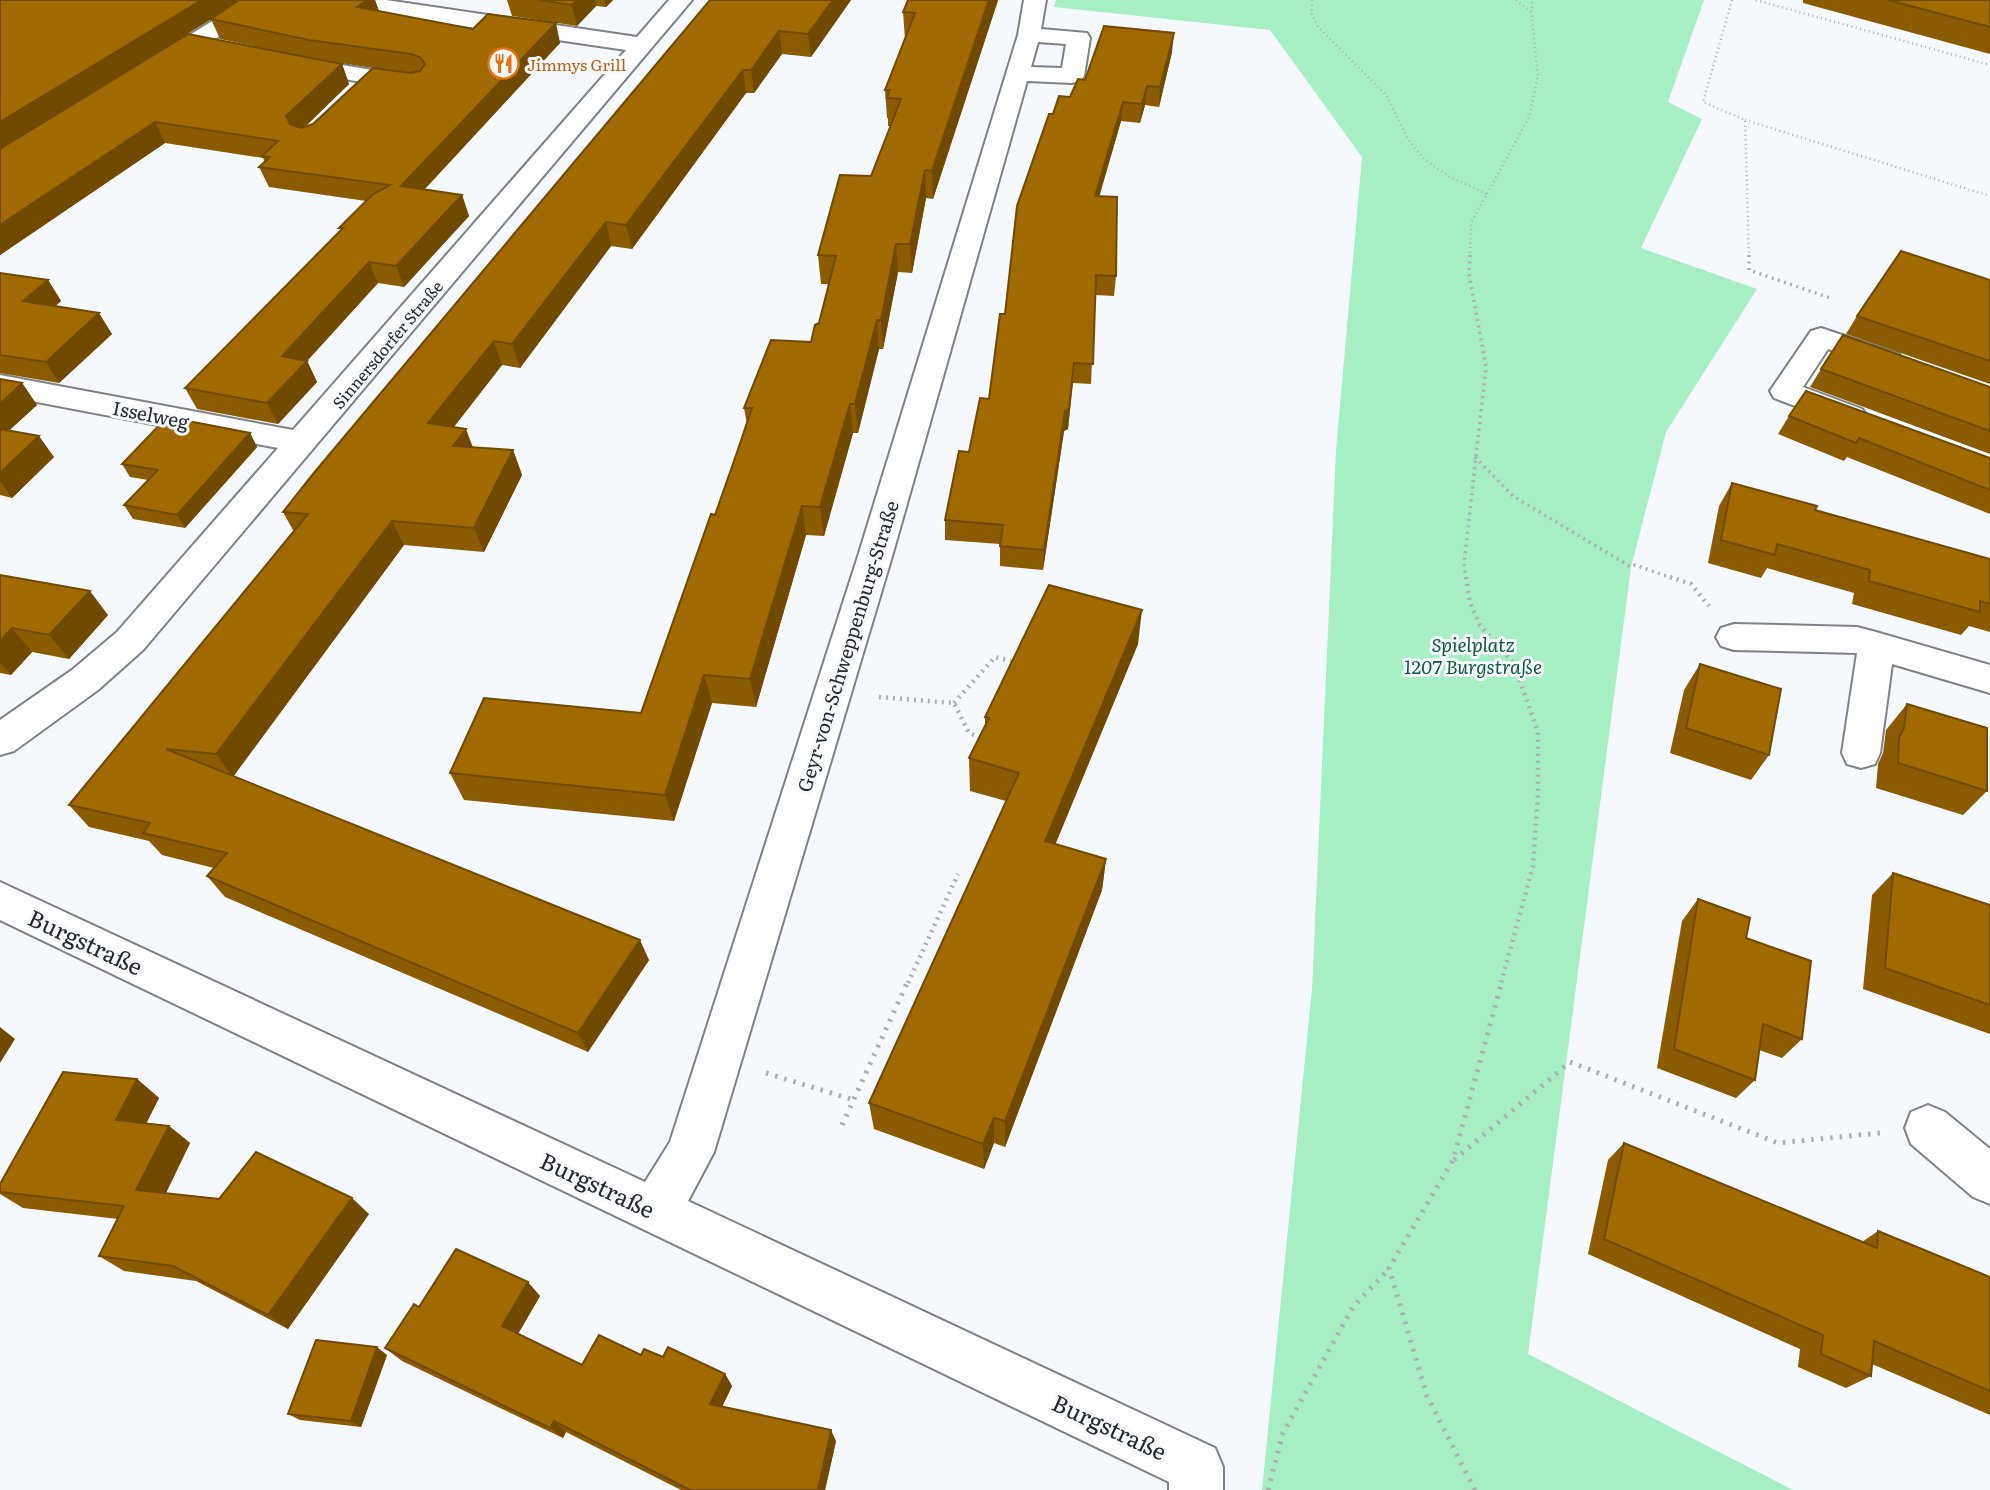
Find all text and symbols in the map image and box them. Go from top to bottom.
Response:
restaurant icon: Jimmys Grill [487,47,521,81]
place label: Jimmys Grill [527,52,626,76]
street label: Sinnersdorfer Straße [326,275,448,413]
street label: Isselweg [110,393,192,435]
street label: Geyr-von-Schweppenburg-Straße [789,497,905,795]
park label: Spielplatz 1207 Burgstraße [1404,630,1542,680]
street label: Burgstraße [23,900,149,982]
street label: Burgstraße [535,1143,661,1225]
street label: Burgstraße [1047,1385,1173,1467]

